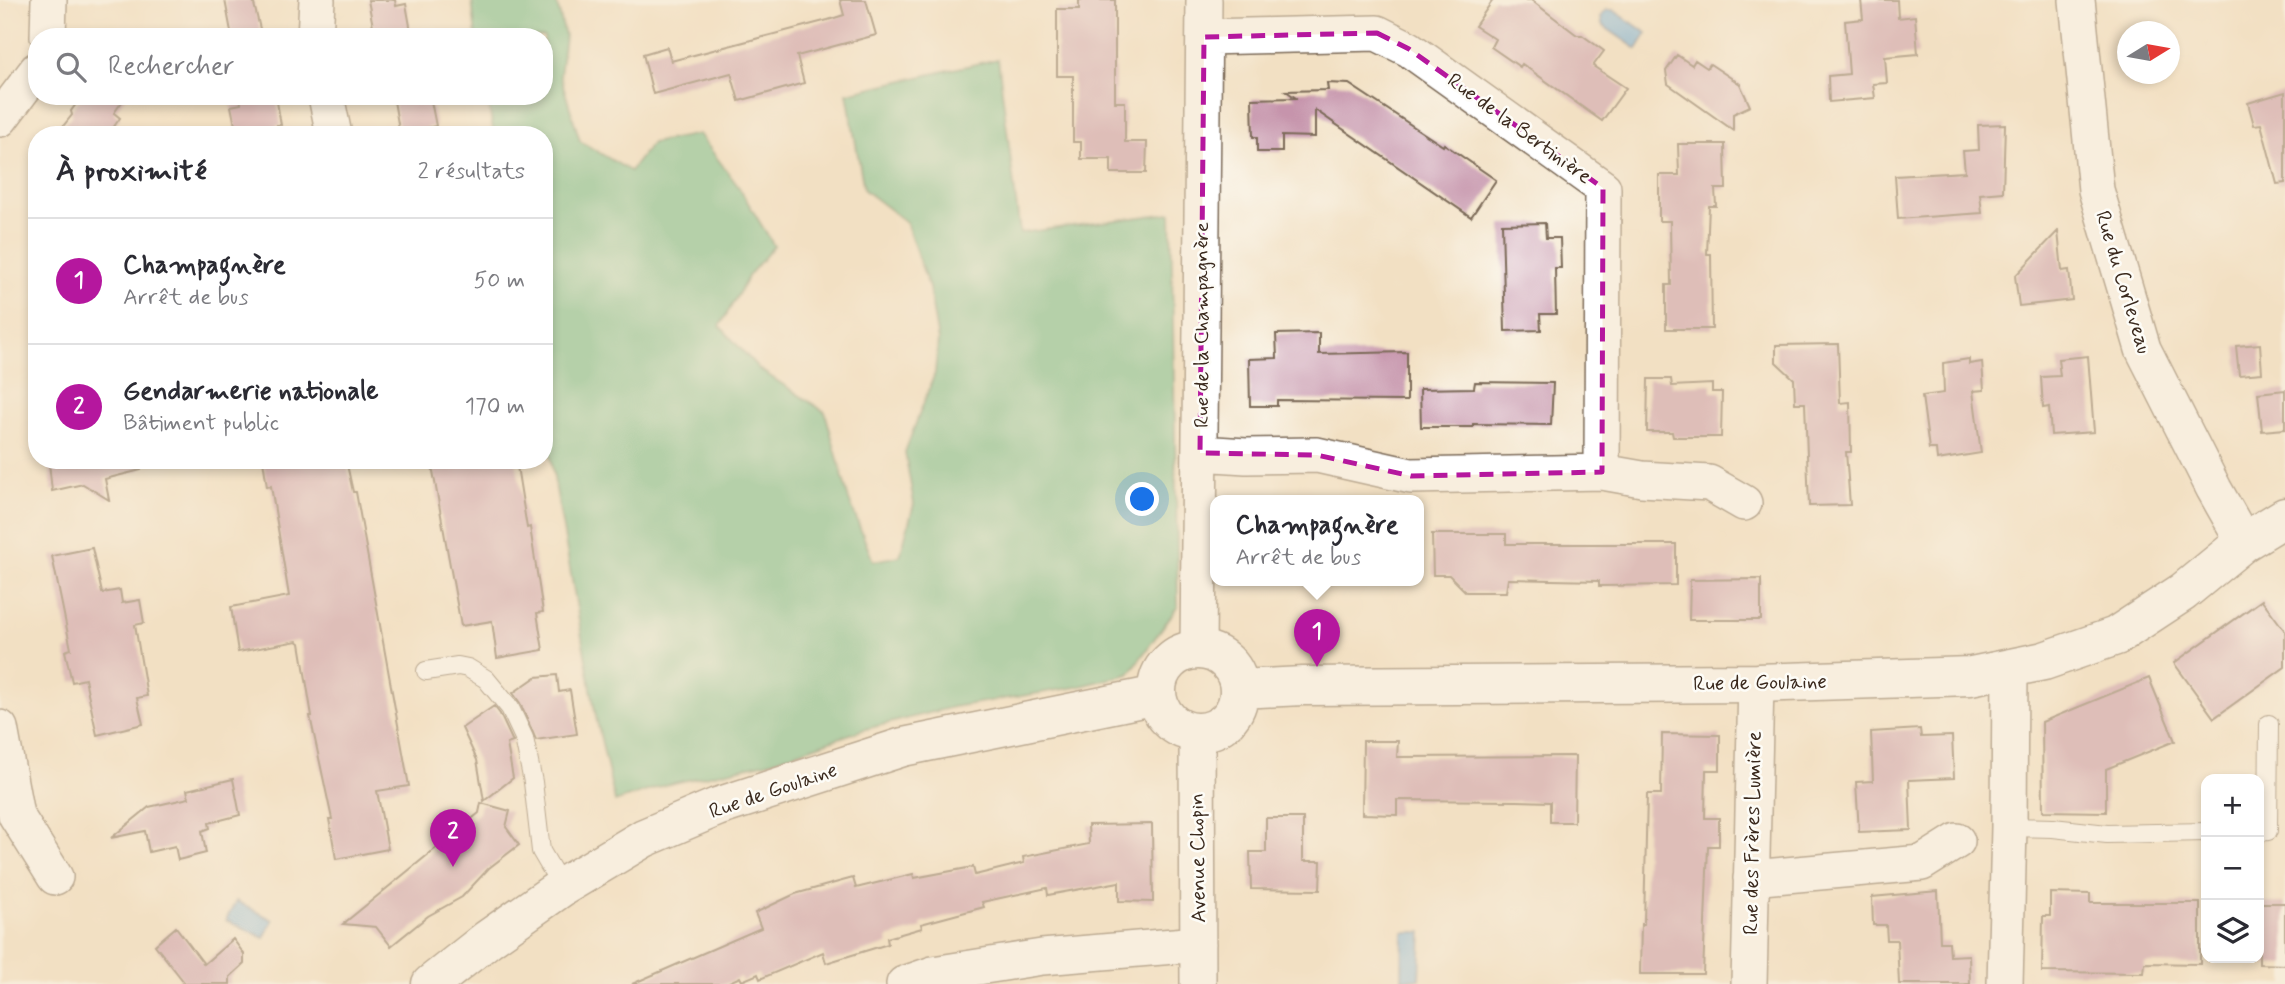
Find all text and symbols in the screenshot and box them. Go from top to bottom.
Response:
north arrow [2117,21,2180,84]
search box [28,28,553,105]
icon: search [52,48,90,86]
text: Rechercher [108,50,234,84]
street label: Rue de la Bertinière [1441,67,1597,191]
text: À proximité [56,152,207,191]
text: 2 résultats [417,157,525,187]
street label: Rue du Corleveau [2088,207,2158,357]
street label: Rue de la Champagnère [1188,222,1216,428]
text: Champagnère [123,249,286,283]
text: 1 [74,266,84,296]
text: 50 m [474,266,525,296]
text: Arrêt de bus [123,283,249,313]
text: Gendarmerie nationale [123,375,379,409]
text: 2 [73,392,85,422]
text: 170 m [465,392,525,422]
text: Bâtiment public [123,409,279,439]
your location [1125,482,1159,516]
popup [1210,495,1424,586]
text: Champagnère [1236,509,1398,543]
text: Arrêt de bus [1236,543,1361,573]
pin: 1 [1294,609,1340,667]
street label: Rue de Goulaine [1693,668,1827,698]
street label: Rue des Frères Lumière [1737,731,1769,935]
street label: Rue de Goulaine [705,756,841,826]
map controls [2201,774,2264,963]
button: + [2201,774,2264,837]
street label: Avenue Chopin [1183,793,1213,923]
pin: 2 [430,809,476,867]
button: − [2201,837,2264,900]
button: layers [2201,900,2264,963]

